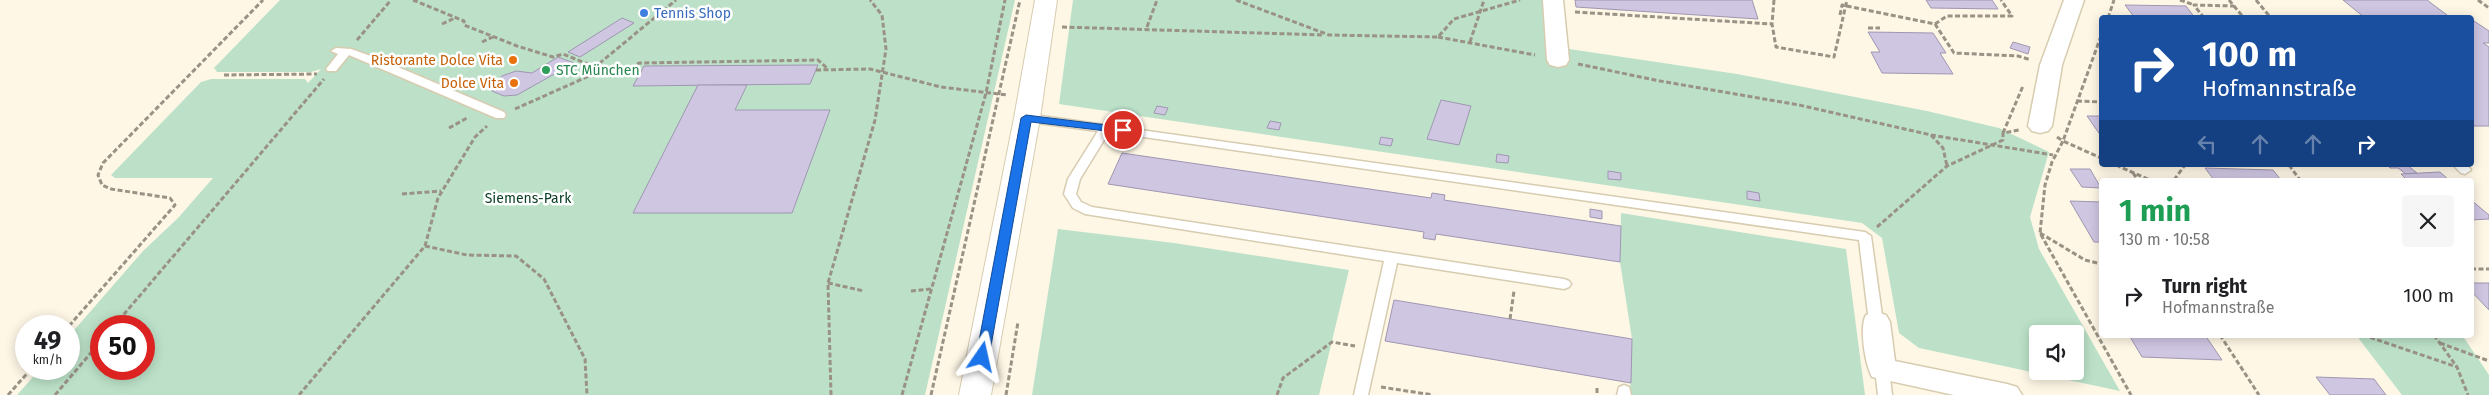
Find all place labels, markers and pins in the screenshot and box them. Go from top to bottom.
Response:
place label: Tennis Shop [654,5,731,22]
marker: Tennis Shop [638,7,650,19]
place label: Ristorante Dolce Vita [371,52,503,69]
marker: Ristorante Dolce Vita [507,54,519,66]
place label: STC München [556,62,640,79]
marker: STC München [540,64,552,76]
place label: Dolce Vita [441,75,504,92]
marker: Dolce Vita [508,77,520,89]
pin [1102,109,1144,151]

